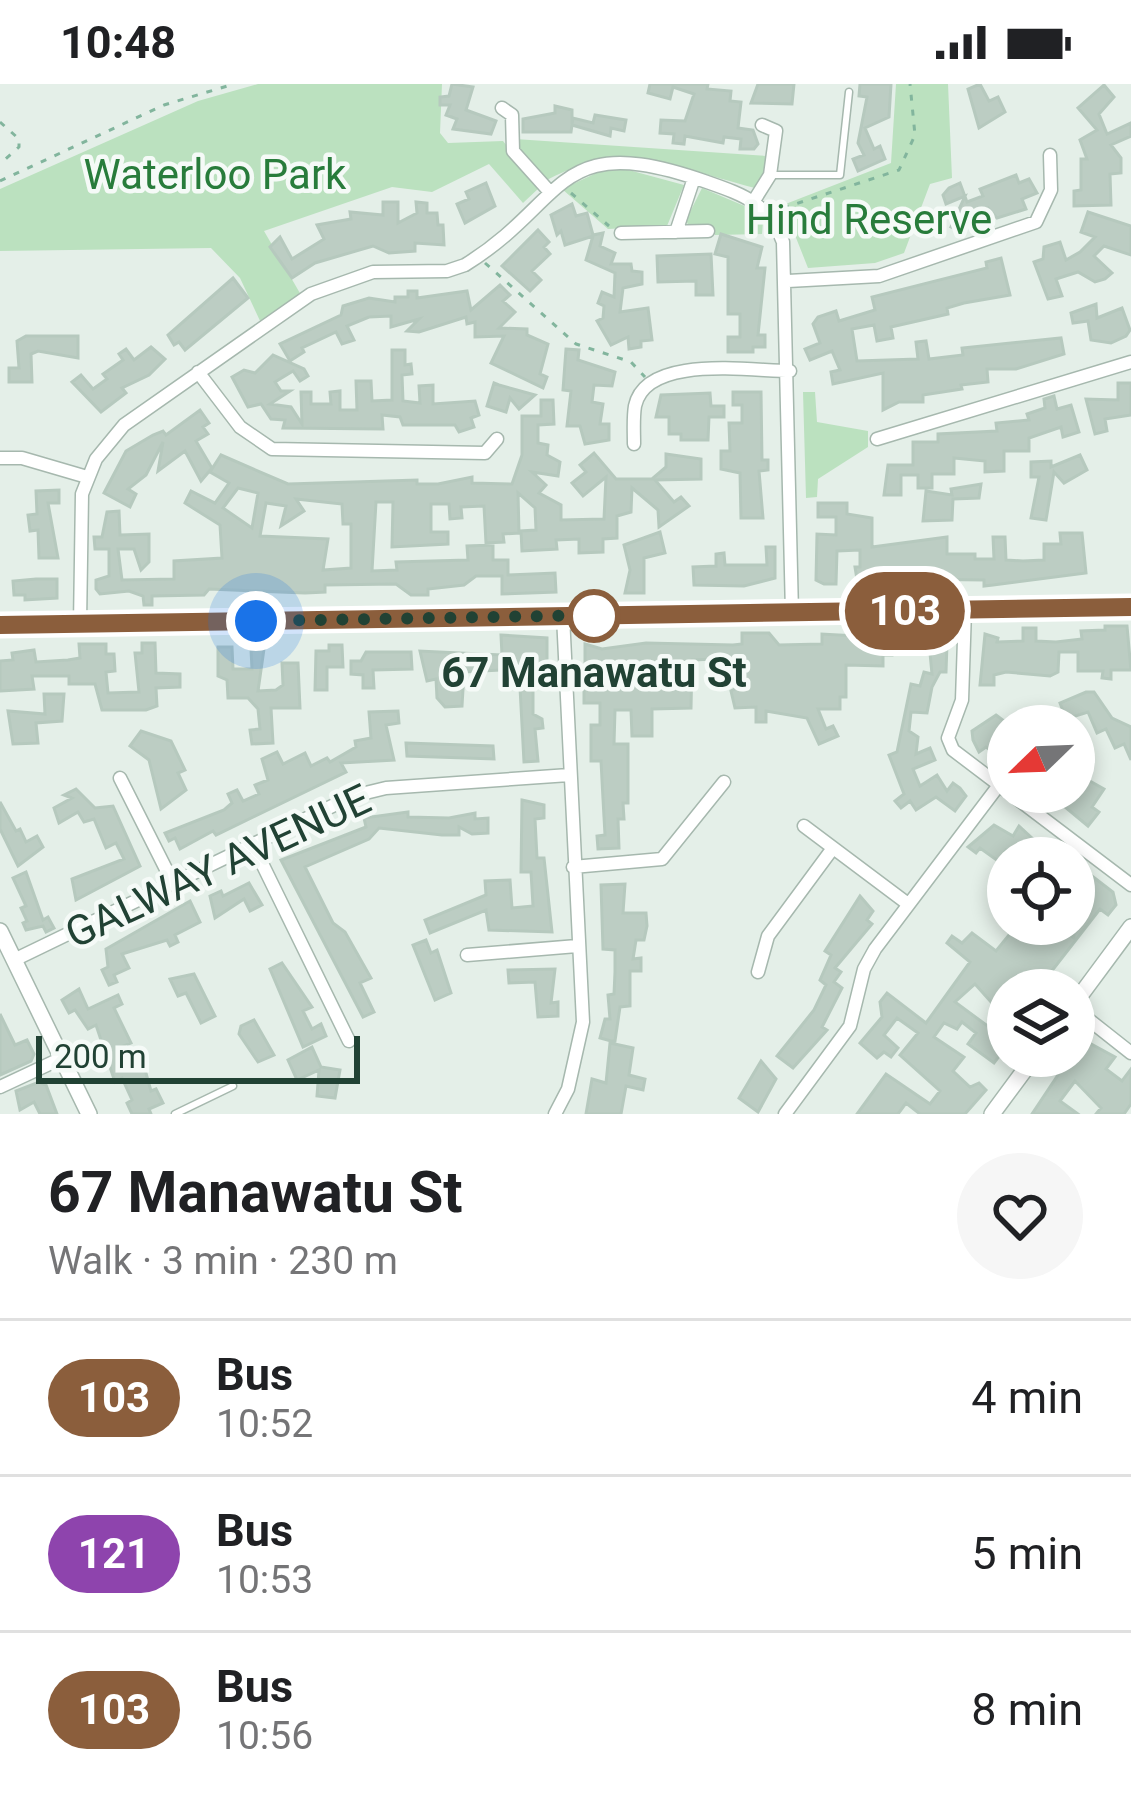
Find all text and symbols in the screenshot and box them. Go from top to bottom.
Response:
text: 10:48 [60,16,176,69]
park label: Waterloo Park [84,150,347,199]
park label: Hind Reserve [746,195,992,244]
line badge: 103 [836,572,974,650]
text: 103 [869,586,941,635]
your location [226,591,286,651]
marker: 67 Manawatu St [569,591,619,641]
place label: 67 Manawatu St [441,648,747,697]
north arrow [987,705,1095,813]
map controls [987,705,1095,1077]
street label: GALWAY AVENUE [58,774,378,958]
button: locate [987,837,1095,945]
button: layers [987,969,1095,1077]
scale bar [36,1030,360,1083]
text: 200 m [54,1037,147,1076]
button: heart [957,1153,1083,1279]
text: 67 Manawatu St [48,1159,463,1226]
text: Walk · 3 min · 230 m [48,1238,398,1284]
text: Bus [216,1348,293,1401]
text: 4 min [971,1371,1083,1424]
text: 103 [78,1373,150,1422]
text: 10:52 [216,1401,313,1447]
text: Bus [216,1504,293,1557]
text: 5 min [971,1527,1083,1580]
text: 121 [78,1529,150,1578]
text: 10:53 [216,1557,313,1603]
text: Bus [216,1660,293,1713]
text: 8 min [971,1683,1083,1736]
text: 103 [78,1685,150,1734]
text: 10:56 [216,1713,313,1759]

